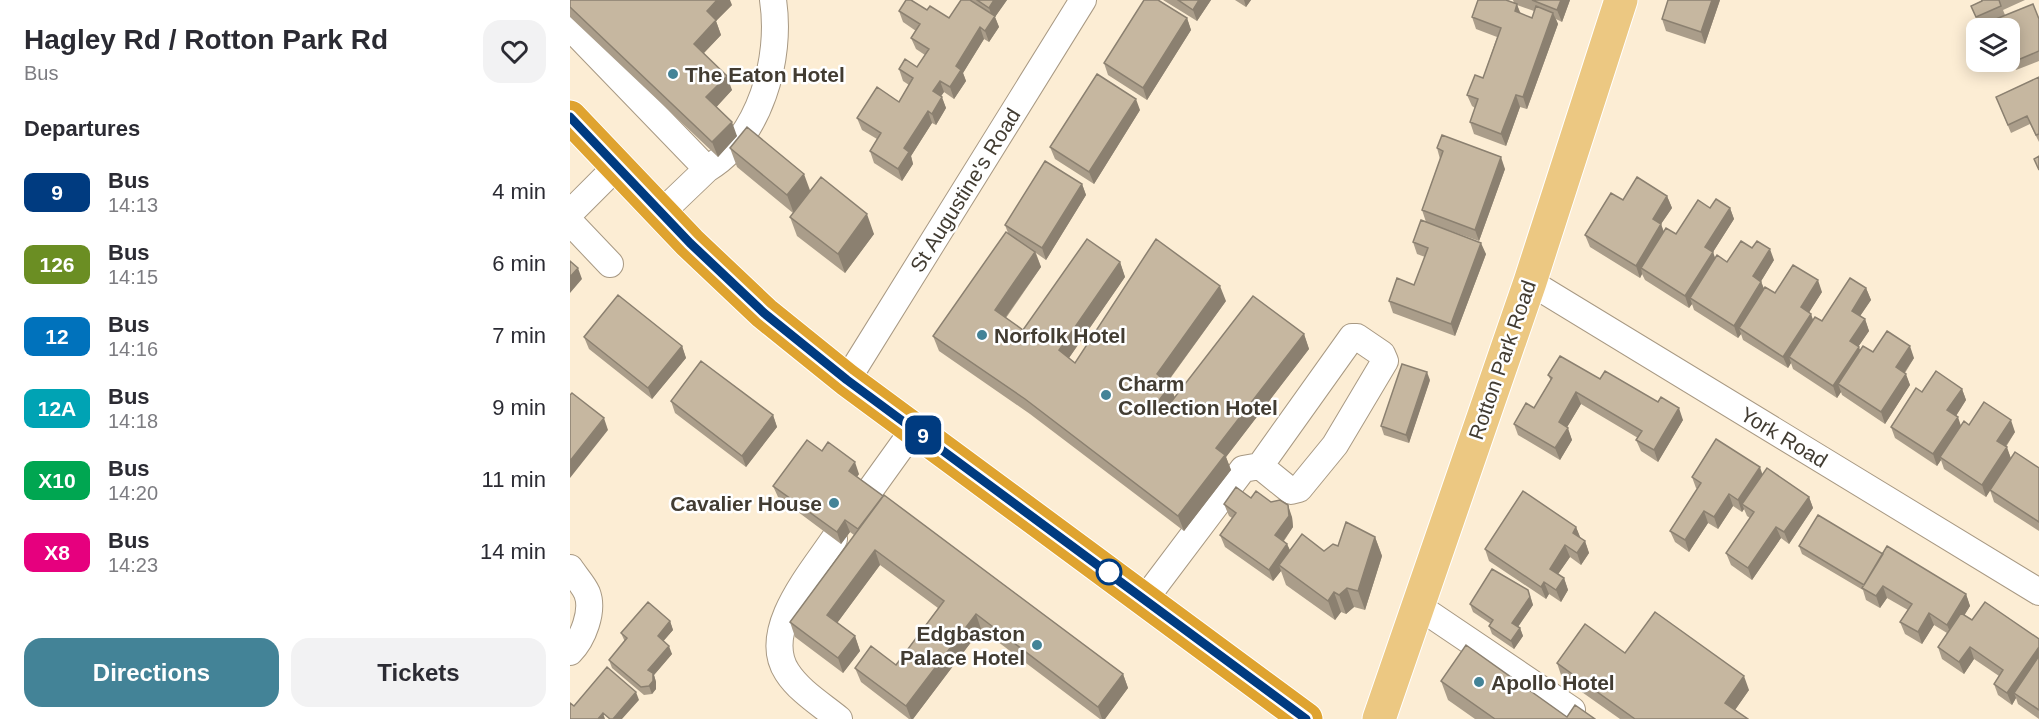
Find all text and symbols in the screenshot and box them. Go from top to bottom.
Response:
map controls [1966,18,2020,72]
button: layers [1966,18,2020,72]
button: heart [483,20,546,83]
text: Hagley Rd / Rotton Park Rd [24,24,388,55]
text: Bus [24,62,58,84]
place label: The Eaton Hotel [685,63,845,86]
marker: The Eaton Hotel [666,67,680,81]
street label: St Augustine's Road [905,104,1025,276]
text: Departures [24,116,140,141]
text: Bus [108,168,150,193]
text: 4 min [492,179,546,204]
text: 9 [51,181,63,204]
text: 14:13 [108,194,158,216]
text: Bus [108,240,150,265]
text: 6 min [492,251,546,276]
text: 126 [39,253,75,276]
text: 14:15 [108,266,158,288]
street label: Rotton Park Road [1464,277,1540,443]
text: Bus [108,312,150,337]
text: 7 min [492,323,546,348]
place label: Norfolk Hotel [994,324,1126,347]
text: 12 [45,325,69,348]
marker: Norfolk Hotel [975,328,989,342]
text: 14:16 [108,338,158,360]
place label: Charm Collection Hotel [1118,372,1278,419]
text: Bus [108,384,150,409]
marker: Charm Collection Hotel [1099,388,1113,402]
text: 9 min [492,395,546,420]
text: 12A [38,397,76,420]
street label: York Road [1736,402,1832,472]
text: 14:18 [108,410,158,432]
line badge: 9 [904,416,942,454]
text: 9 [917,424,929,447]
text: Bus [108,456,150,481]
text: 11 min [482,467,546,492]
text: X10 [38,469,76,492]
text: 14:20 [108,482,158,504]
place label: Cavalier House [670,492,822,515]
marker: Cavalier House [827,496,841,510]
text: Bus [108,528,150,553]
text: 14 min [480,539,546,564]
text: X8 [44,541,70,564]
text: 14:23 [108,554,158,576]
unlabelled marker [1096,559,1122,585]
place label: Edgbaston Palace Hotel [900,622,1025,669]
button: Directions [24,638,279,707]
button: Tickets [291,638,546,707]
marker: Edgbaston Palace Hotel [1030,638,1044,652]
place label: Apollo Hotel [1491,671,1615,694]
marker: Apollo Hotel [1472,675,1486,689]

